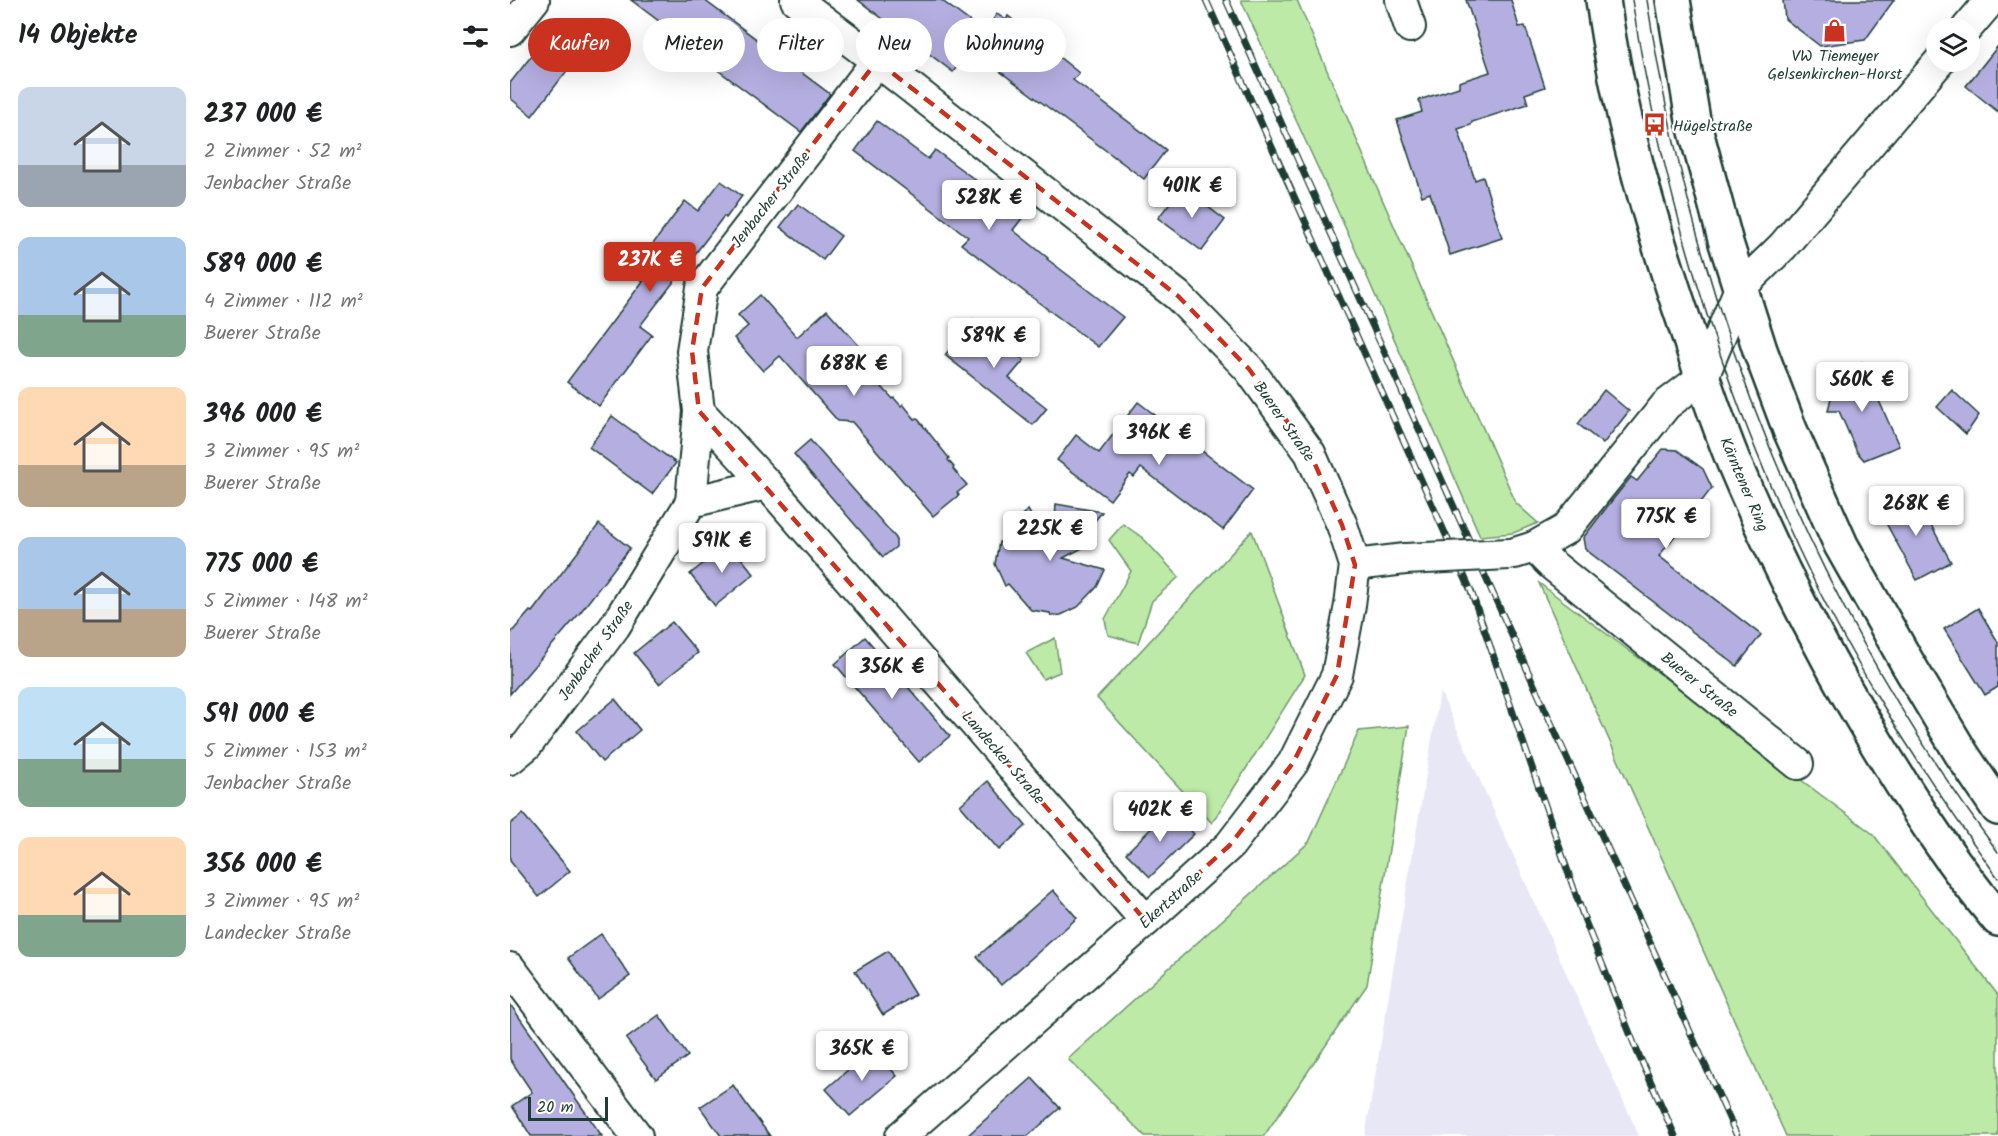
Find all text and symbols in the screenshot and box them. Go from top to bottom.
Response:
text: 14 Objekte [18,15,138,57]
shop icon: VW Tiemeyer Gelsenkirchen-Horst [1822,17,1848,43]
chip: Kaufen [528,18,631,72]
chip: Mieten [643,18,745,72]
chip: Filter [757,18,844,72]
chip: Neu [856,18,932,72]
chip: Wohnung [944,18,1066,72]
map controls [1926,18,1980,72]
button: layers [1926,18,1980,72]
icon: filters [459,20,492,53]
place label: VW Tiemeyer Gelsenkirchen-Horst [1767,44,1903,87]
text: 237 000 € [204,94,322,136]
icon: home [66,111,138,183]
bus stop icon: Hügelstraße [1642,112,1668,138]
place label: Hügelstraße [1673,114,1752,139]
text: 2 Zimmer · 52 m² [204,136,362,168]
street label: Jenbacher Straße [725,146,817,254]
text: Jenbacher Straße [204,168,351,200]
pin: 401K € [1143,168,1241,219]
text: 401K € [1162,171,1222,203]
pin: 528K € [940,180,1038,231]
text: 528K € [956,183,1022,215]
pin: 237K € [601,242,699,293]
text: 589 000 € [204,244,322,286]
text: 237K € [618,245,682,277]
icon: home [66,261,138,333]
text: 4 Zimmer · 112 m² [204,286,363,318]
text: Buerer Straße [204,318,321,350]
pin: 589K € [945,318,1043,369]
text: 589K € [962,321,1026,353]
pin: 688K € [805,346,903,397]
text: 688K € [821,349,887,381]
pin: 560K € [1813,362,1911,413]
text: 560K € [1830,365,1894,397]
street label: Buerer Straße [1247,376,1321,467]
text: 396 000 € [204,394,322,436]
icon: home [66,411,138,483]
pin: 396K € [1110,415,1208,466]
text: 396K € [1127,418,1191,450]
street label: Kärntener Ring [1712,433,1775,536]
text: 3 Zimmer · 95 m² [204,436,359,468]
text: Buerer Straße [204,468,321,500]
pin: 268K € [1867,486,1965,537]
text: 268K € [1883,489,1949,521]
pin: 775K € [1617,499,1715,550]
text: 775K € [1635,502,1697,534]
pin: 225K € [1001,511,1099,562]
text: 225K € [1017,514,1083,546]
pin: 591K € [673,523,771,574]
text: 591K € [693,526,751,558]
text: 775 000 € [204,544,318,586]
icon: home [66,561,138,633]
text: 5 Zimmer · 148 m² [204,586,368,618]
street label: Jenbacher Straße [552,595,640,706]
text: Buerer Straße [204,618,321,650]
street label: Buerer Straße [1655,646,1743,724]
pin: 356K € [843,649,941,700]
text: 356K € [860,652,924,684]
text: 591 000 € [204,694,315,736]
street label: Landecker Straße [955,705,1051,811]
icon: home [66,711,138,783]
text: 5 Zimmer · 153 m² [204,736,367,768]
text: Jenbacher Straße [204,768,351,800]
pin: 402K € [1111,792,1209,843]
text: 402K € [1127,795,1193,827]
text: 356 000 € [204,844,322,886]
icon: home [66,861,138,933]
street label: Ekertstraße [1134,865,1208,935]
text: 3 Zimmer · 95 m² [204,886,359,918]
text: Landecker Straße [204,918,351,950]
pin: 365K € [813,1031,911,1082]
text: 365K € [830,1034,894,1066]
scale bar [528,1094,608,1122]
text: 20 m [537,1095,573,1120]

